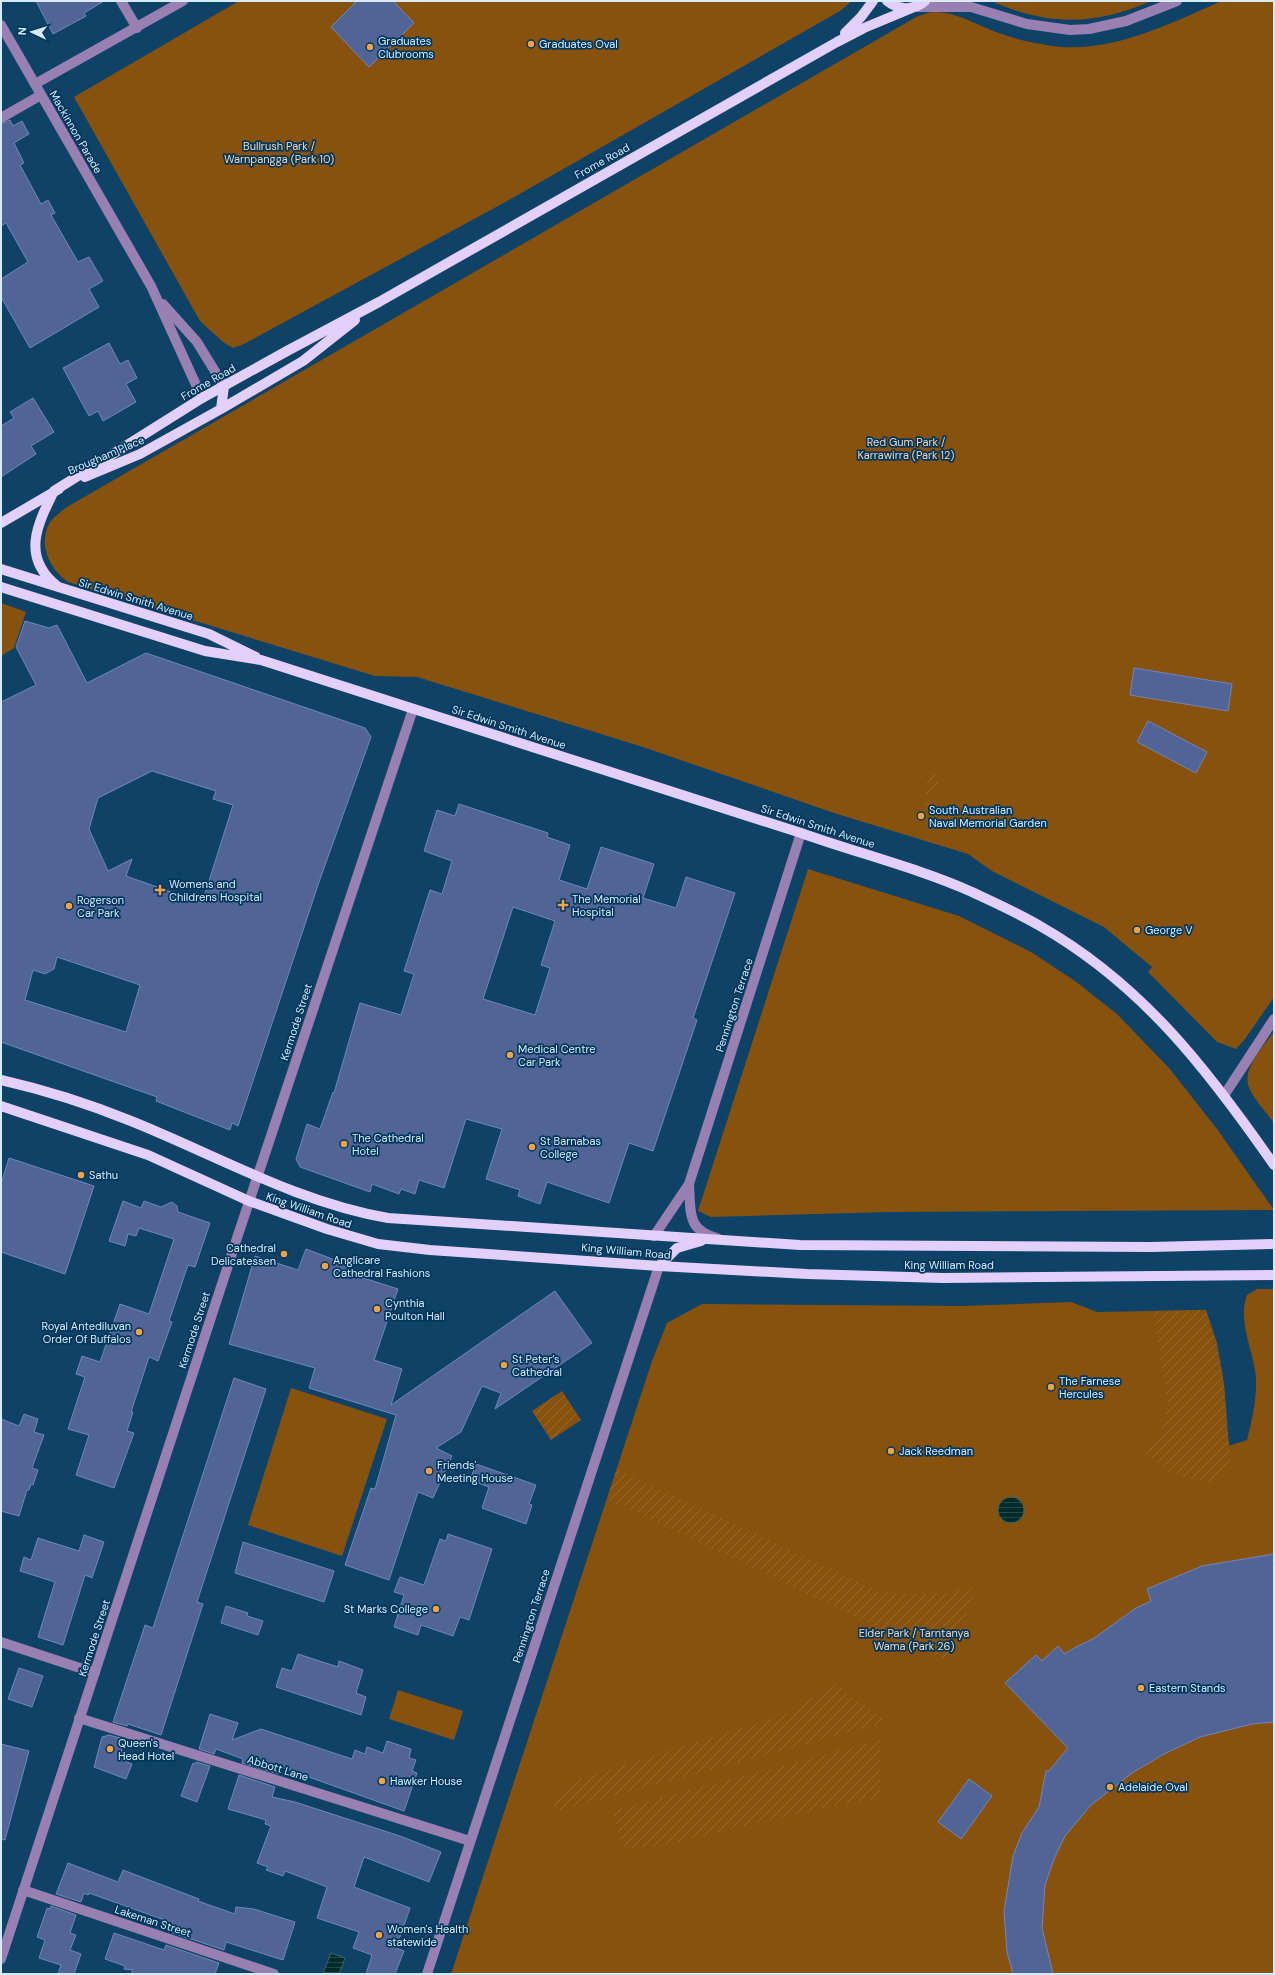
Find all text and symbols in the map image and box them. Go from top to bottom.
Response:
north arrow [12,12,52,52]
text: N [15,27,29,36]
place label: Graduates Clubrooms [378,34,434,61]
place label: Graduates Oval [539,37,618,51]
marker: Graduates Oval [526,39,536,49]
marker: Graduates Clubrooms [365,42,375,52]
street label: Mackinnon Parade [47,88,105,176]
park label: Bullrush Park / Warnpangga (Park 10) [224,139,334,166]
street label: Frome Road [572,140,632,182]
street label: Frome Road [178,361,238,403]
street label: Brougham Place [66,433,146,477]
park label: Red Gum Park / Karrawirra (Park 12) [858,435,954,462]
street label: Sir Edwin Smith Avenue [77,575,195,623]
street label: Sir Edwin Smith Avenue [450,702,568,752]
street label: Sir Edwin Smith Avenue [759,801,877,851]
place label: South Australian Naval Memorial Garden [929,803,1047,830]
marker: South Australian Naval Memorial Garden [916,811,926,821]
place label: Womens and Childrens Hospital [169,877,262,904]
marker: Womens and Childrens Hospital [154,884,166,896]
place label: The Memorial Hospital [572,892,641,919]
place label: Rogerson Car Park [77,893,124,920]
marker: The Memorial Hospital [557,899,569,911]
marker: Rogerson Car Park [64,901,74,911]
place label: George V [1145,923,1193,937]
marker: George V [1132,925,1142,935]
street label: Pennington Terrace [712,956,756,1054]
street label: Kermode Street [277,982,315,1062]
place label: Medical Centre Car Park [518,1042,596,1069]
marker: Medical Centre Car Park [505,1050,515,1060]
place label: The Cathedral Hotel [352,1131,424,1158]
place label: St Barnabas College [540,1134,601,1161]
marker: The Cathedral Hotel [339,1139,349,1149]
marker: St Barnabas College [527,1142,537,1152]
place label: Sathu [89,1168,118,1182]
marker: Sathu [76,1170,86,1180]
street label: King William Road [264,1189,354,1231]
street label: King William Road [581,1240,671,1262]
place label: Cathedral Delicatessen [211,1241,276,1268]
marker: Cathedral Delicatessen [279,1249,289,1259]
place label: Anglicare Cathedral Fashions [333,1253,430,1280]
street label: King William Road [904,1258,994,1272]
marker: Anglicare Cathedral Fashions [320,1261,330,1271]
street label: Kermode Street [175,1290,213,1370]
place label: Cynthia Poulton Hall [385,1296,445,1323]
marker: Cynthia Poulton Hall [372,1304,382,1314]
place label: Royal Antediluvan Order Of Buffalos [41,1319,131,1346]
marker: Royal Antediluvan Order Of Buffalos [134,1327,144,1337]
place label: St Peter’s Cathedral [512,1352,562,1379]
marker: St Peter’s Cathedral [499,1360,509,1370]
place label: The Farnese Hercules [1059,1374,1121,1401]
marker: The Farnese Hercules [1046,1382,1056,1392]
place label: Jack Reedman [899,1444,973,1458]
marker: Jack Reedman [886,1446,896,1456]
place label: Friends' Meeting House [437,1458,513,1485]
marker: Friends' Meeting House [424,1466,434,1476]
street label: Pennington Terrace [509,1567,553,1665]
street label: Kermode Street [75,1598,113,1678]
place label: St Marks College [344,1602,428,1616]
marker: St Marks College [431,1604,441,1614]
park label: Elder Park / Tarntanya Wama (Park 26) [859,1626,969,1653]
place label: Eastern Stands [1149,1681,1226,1695]
marker: Eastern Stands [1136,1683,1146,1693]
place label: Queen's Head Hotel [118,1736,174,1763]
marker: Queen's Head Hotel [105,1744,115,1754]
street label: Abbott Lane [246,1752,310,1784]
place label: Hawker House [390,1774,462,1788]
marker: Hawker House [377,1776,387,1786]
place label: Adelaide Oval [1118,1780,1188,1794]
marker: Adelaide Oval [1105,1782,1115,1792]
street label: Lakeman Street [113,1902,193,1940]
place label: Women's Health statewide [387,1922,468,1949]
marker: Women's Health statewide [374,1930,384,1940]

